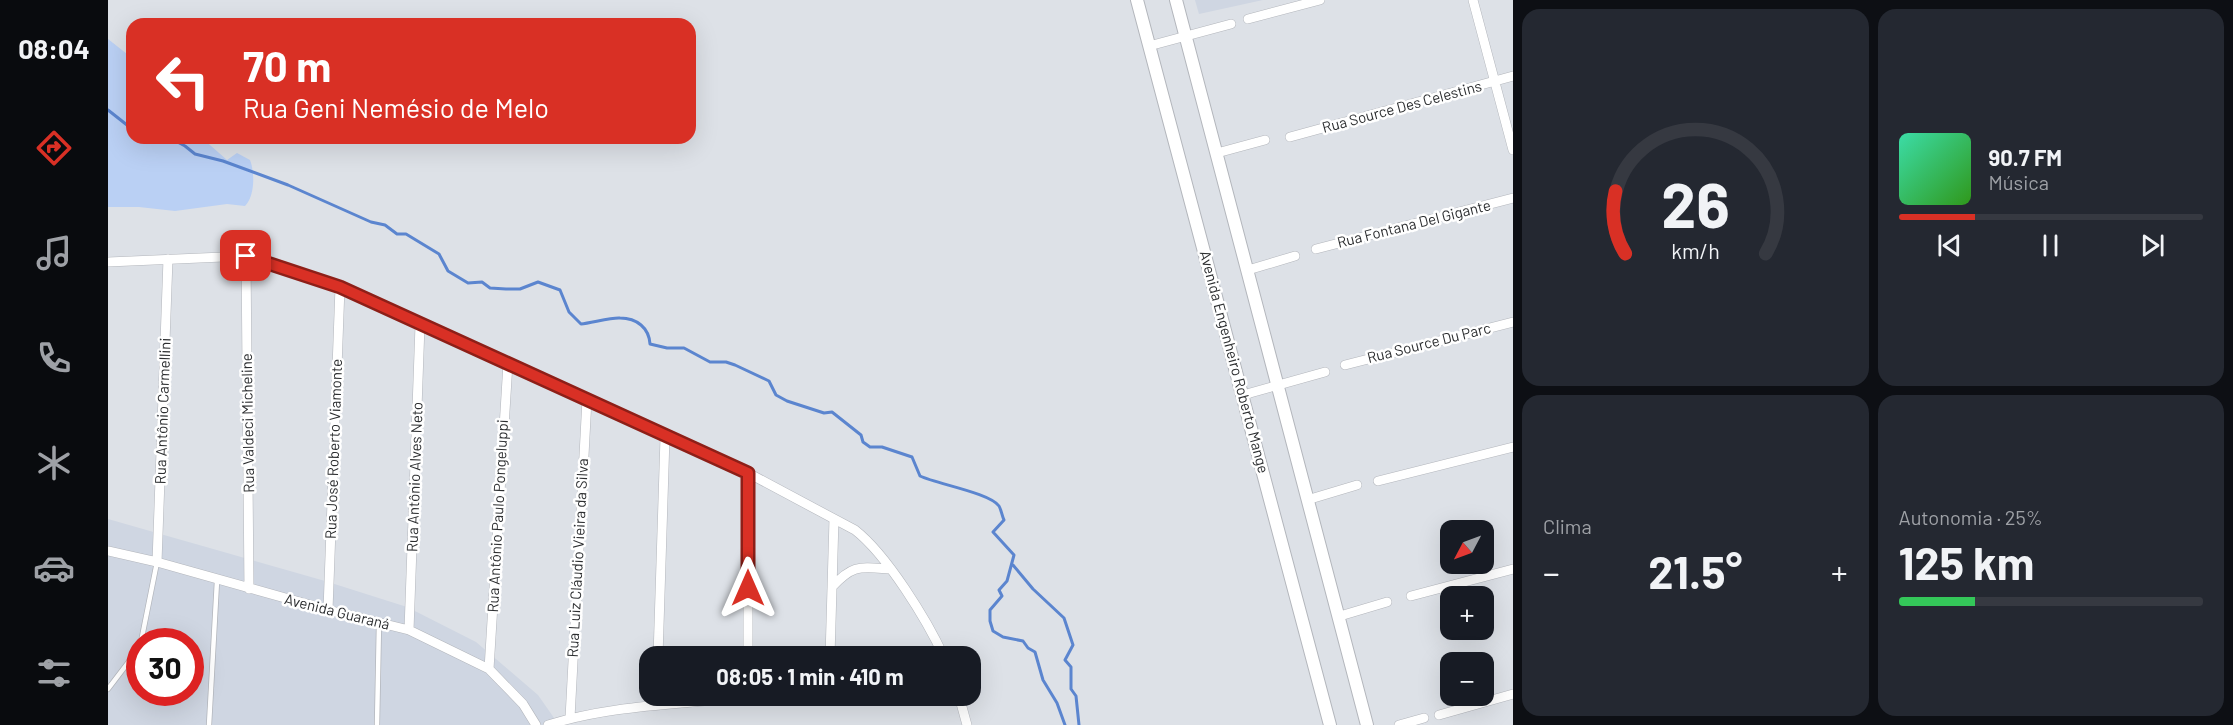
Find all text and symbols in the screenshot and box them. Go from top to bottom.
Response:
text: 08:04 [18,32,90,64]
text: 70 m [243,40,331,90]
icon: left [144,42,222,120]
street label: Rua Source Des Celestins [1320,76,1484,136]
text: Rua Geni Nemésio de Melo [243,91,549,123]
icon: directions [33,127,75,169]
text: 90.7 FM [1989,144,2062,170]
text: 26 [1661,167,1729,241]
text: Música [1989,170,2049,194]
street label: Rua Fontana Del Gigante [1335,195,1492,251]
icon: previous [1933,229,1966,262]
icon: pause [2034,229,2067,262]
icon: next [2136,229,2169,262]
pin [220,230,271,281]
icon: music [33,232,75,274]
icon: arrive [229,239,262,272]
text: km/h [1671,239,1720,264]
street label: Avenida Engenheiro Roberto Mange [1197,248,1273,475]
street label: Rua Source Du Parc [1365,318,1493,366]
icon: phone [33,337,75,379]
street label: Rua Antônio Carmellini [150,337,174,484]
street label: Rua Valdeci Micheline [237,353,257,493]
street label: Rua José Roberto Viamonte [321,358,345,539]
street label: Rua Antônio Alves Neto [402,402,426,552]
street label: Rua Antônio Paulo Pongeluppi [483,419,511,613]
icon: climate [33,442,75,484]
street label: Rua Luiz Cláudio Vieira da Silva [563,458,591,658]
text: Autonomia · 25% [1899,505,2043,529]
text: Clima [1543,514,1592,538]
north arrow [1440,520,1494,574]
map controls [1440,520,1494,706]
text: 125 km [1899,535,2034,589]
text: 21.5° [1648,544,1742,598]
icon: car [33,547,75,589]
text: − [1543,552,1560,592]
text: + [1831,552,1848,592]
position arrow [716,556,780,620]
button: + [1440,586,1494,640]
street label: Avenida Guaraná [283,589,392,633]
speed limit sign: 30 [126,628,204,706]
icon: filters [33,652,75,694]
button: − [1440,652,1494,706]
text: 08:05 · 1 min · 410 m [716,663,904,689]

